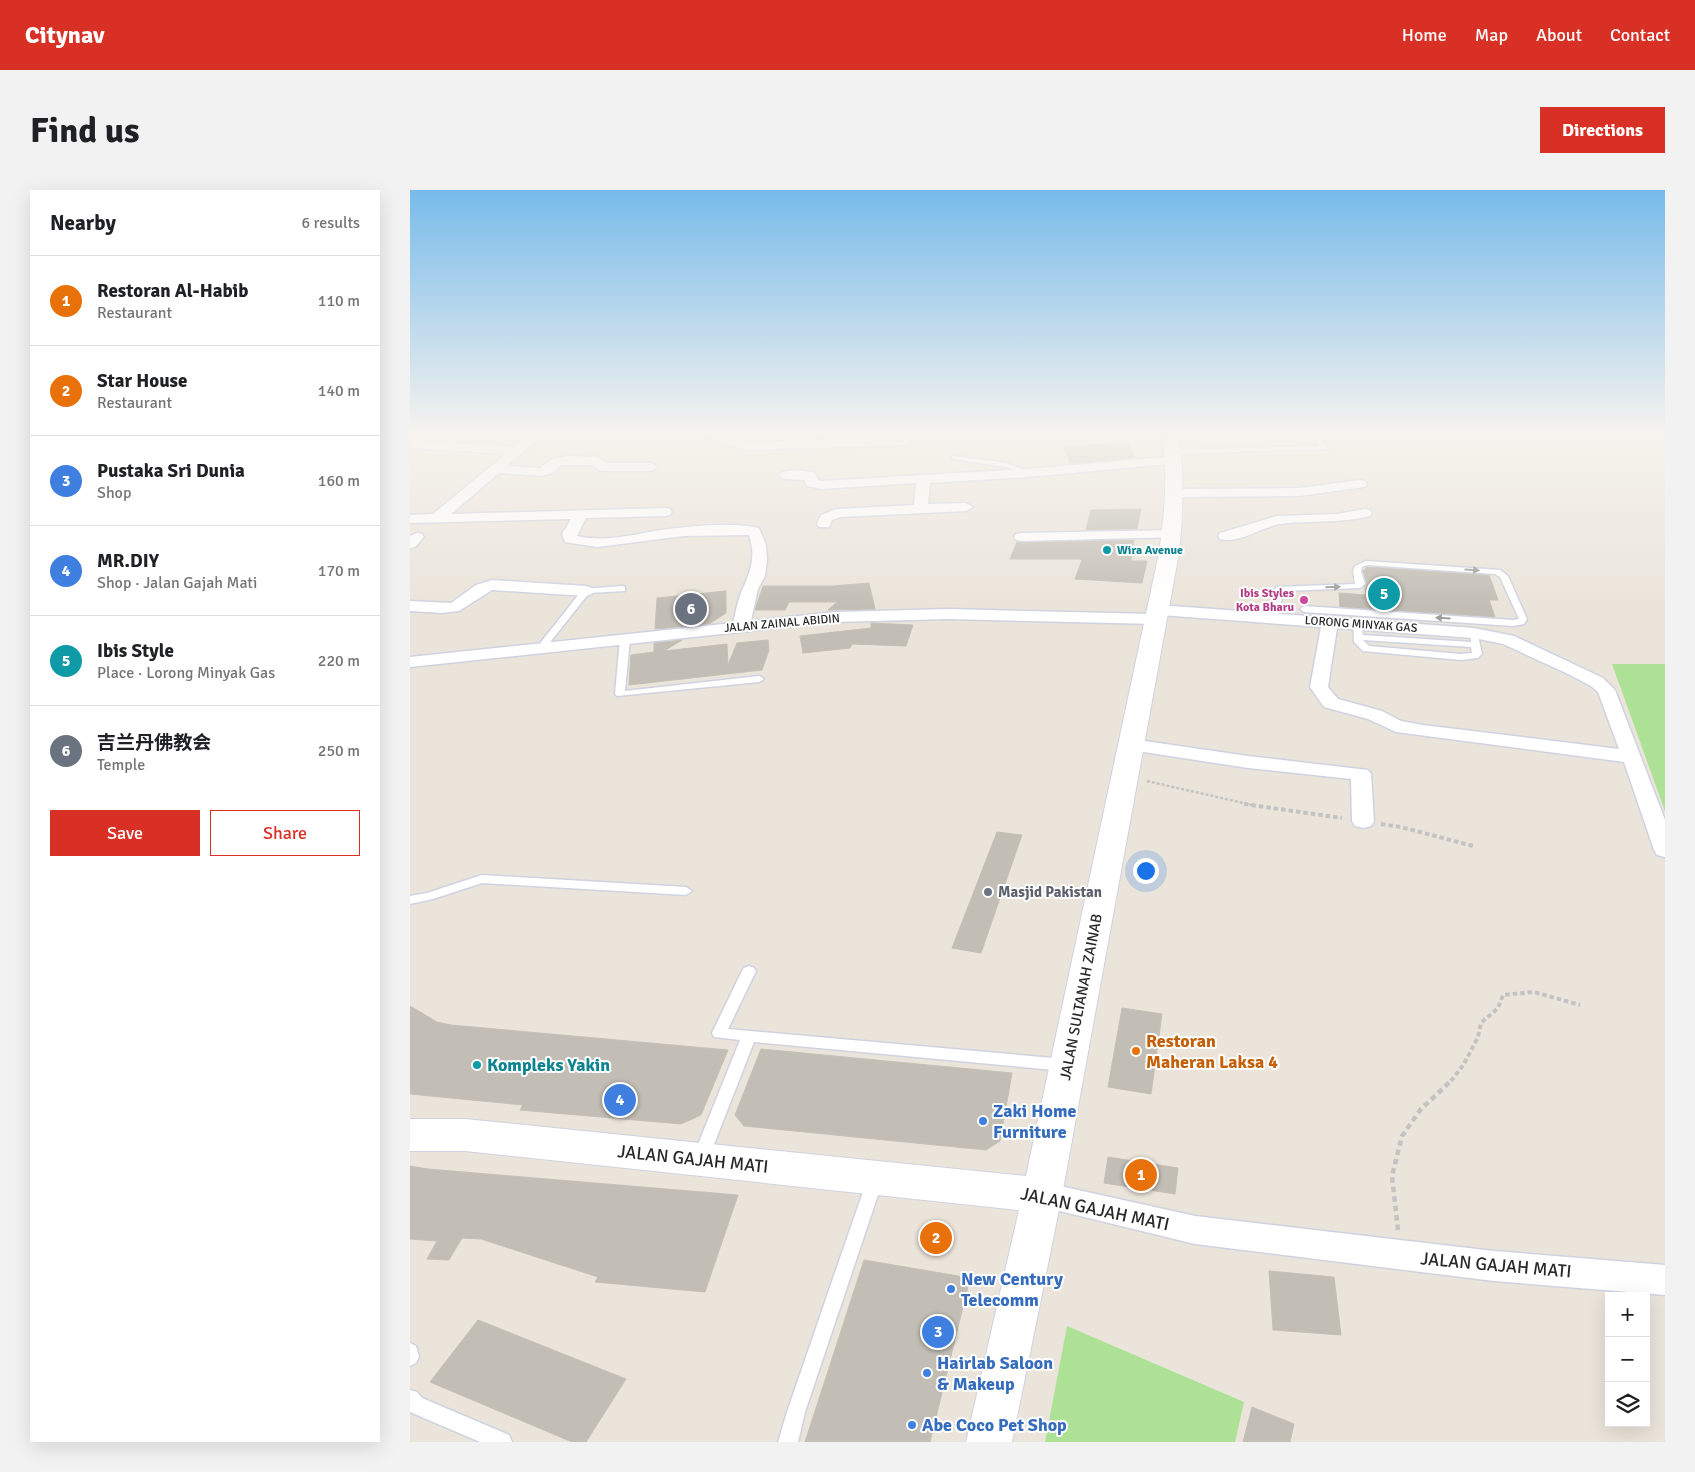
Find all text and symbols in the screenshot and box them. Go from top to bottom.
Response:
text: Citynav [25,20,104,50]
text: Home [1402,24,1447,46]
text: Map [1475,24,1508,46]
text: About [1536,24,1582,46]
text: Contact [1610,24,1670,46]
button: Directions [1540,107,1665,153]
text: Find us [30,109,140,152]
text: Nearby [50,210,116,236]
text: 6 results [301,213,360,233]
text: Restoran Al-Habib [97,279,248,303]
text: 1 [62,291,70,311]
text: 110 m [318,291,360,311]
text: Restaurant [97,303,172,323]
text: Star House [97,369,187,393]
text: 2 [62,381,70,401]
text: 140 m [318,381,360,401]
text: Restaurant [97,393,172,413]
text: Pustaka Sri Dunia [97,459,245,483]
text: 3 [62,471,70,491]
text: 160 m [318,471,360,491]
text: Shop [97,483,131,503]
place label: Wira Avenue [1117,543,1183,558]
marker: Wira Avenue [1101,544,1113,556]
text: MR.DIY [97,549,159,573]
text: 4 [62,561,70,581]
text: 170 m [318,561,360,581]
one-way arrow [1464,566,1480,574]
text: Shop · Jalan Gajah Mati [97,573,257,593]
pin: 5 [1368,575,1400,613]
one-way arrow [1325,583,1341,591]
place label: Ibis Styles Kota Bharu [1236,586,1295,615]
pin: 6 [675,590,707,628]
marker: Ibis Styles Kota Bharu [1298,594,1310,606]
street label: JALAN ZAINAL ABIDIN [723,611,841,636]
street label: LORONG MINYAK GAS [1304,613,1418,636]
one-way arrow [1435,614,1451,622]
text: Ibis Style [97,639,174,663]
text: 5 [62,651,70,671]
text: 220 m [318,651,360,671]
text: Place · Lorong Minyak Gas [97,663,275,683]
text: 吉兰丹佛教会 [97,731,211,755]
text: 6 [62,741,70,761]
text: 250 m [318,741,360,761]
text: Temple [97,755,145,775]
button: Save [50,810,200,856]
button: Share [210,810,360,856]
your location [1133,858,1159,884]
place label: Masjid Pakistan [998,883,1102,901]
marker: Masjid Pakistan [982,886,994,898]
street label: JALAN SULTANAH ZAINAB [1056,912,1106,1082]
place label: Restoran Maheran Laksa 4 [1146,1030,1278,1073]
marker: Restoran Maheran Laksa 4 [1130,1045,1142,1057]
place label: Kompleks Yakin [487,1054,610,1076]
marker: Kompleks Yakin [471,1059,483,1071]
pin: 4 [604,1081,636,1119]
place label: Zaki Home Furniture [993,1100,1076,1143]
marker: Zaki Home Furniture [977,1115,989,1127]
street label: JALAN GAJAH MATI [616,1140,770,1178]
pin: 1 [1125,1156,1157,1194]
street label: JALAN GAJAH MATI [1019,1182,1171,1236]
pin: 2 [920,1219,952,1257]
street label: JALAN GAJAH MATI [1420,1247,1572,1283]
place label: New Century Telecomm [961,1268,1063,1311]
marker: New Century Telecomm [945,1283,957,1295]
map controls [1605,1292,1650,1427]
button: + [1605,1292,1650,1337]
pin: 3 [922,1313,954,1351]
button: − [1605,1337,1650,1382]
place label: Hairlab Saloon & Makeup [937,1352,1053,1395]
marker: Hairlab Saloon & Makeup [921,1367,933,1379]
button: layers [1605,1382,1650,1427]
place label: Abe Coco Pet Shop [922,1414,1067,1436]
marker: Abe Coco Pet Shop [906,1419,918,1431]

